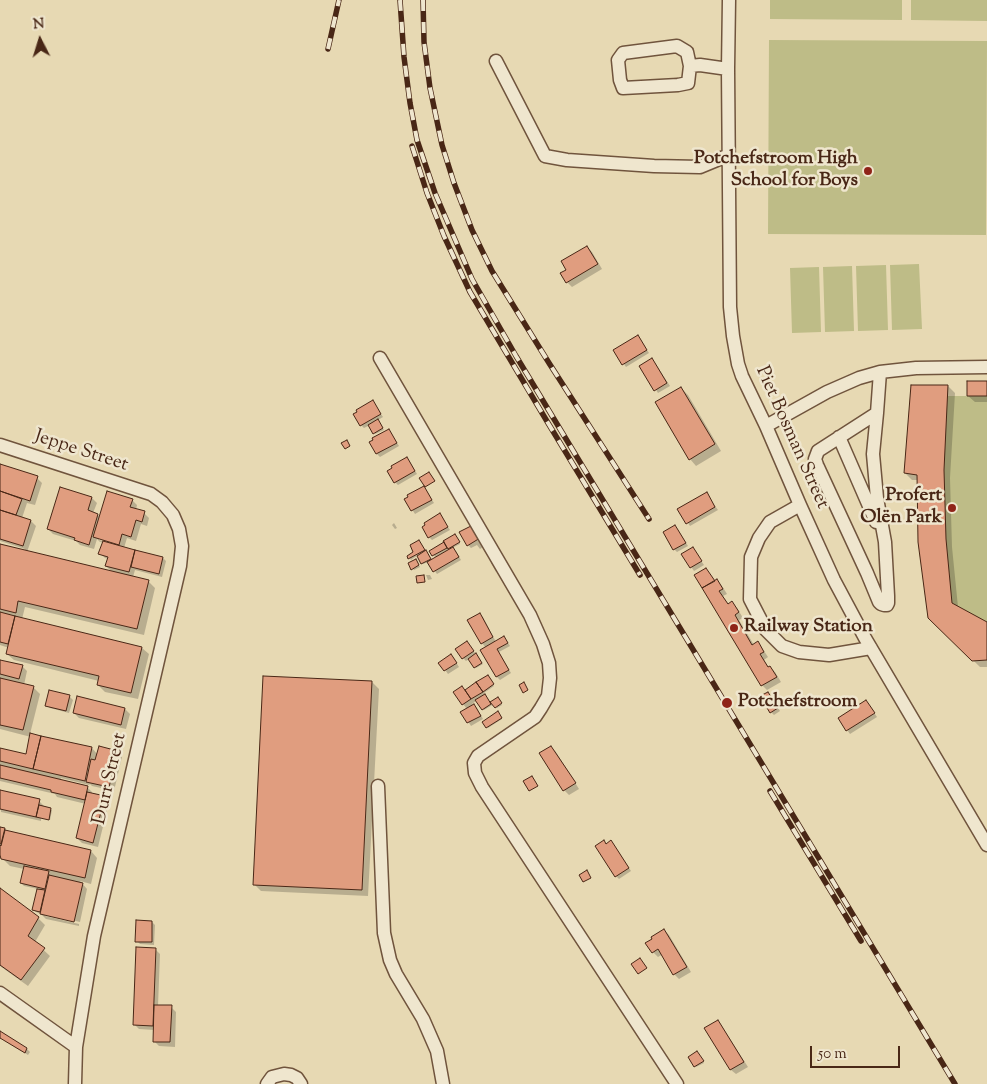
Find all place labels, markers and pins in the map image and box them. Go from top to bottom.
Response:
place label: Potchefstroom High School for Boys [694,149,858,193]
marker: Potchefstroom High School for Boys [862,165,874,177]
place label: Profert Olën Park [860,486,942,530]
marker: Profert Olën Park [946,502,958,514]
place label: Railway Station [744,617,873,639]
marker: Railway Station [728,622,740,634]
place label: Potchefstroom [738,692,857,714]
marker: Potchefstroom [720,696,734,710]

